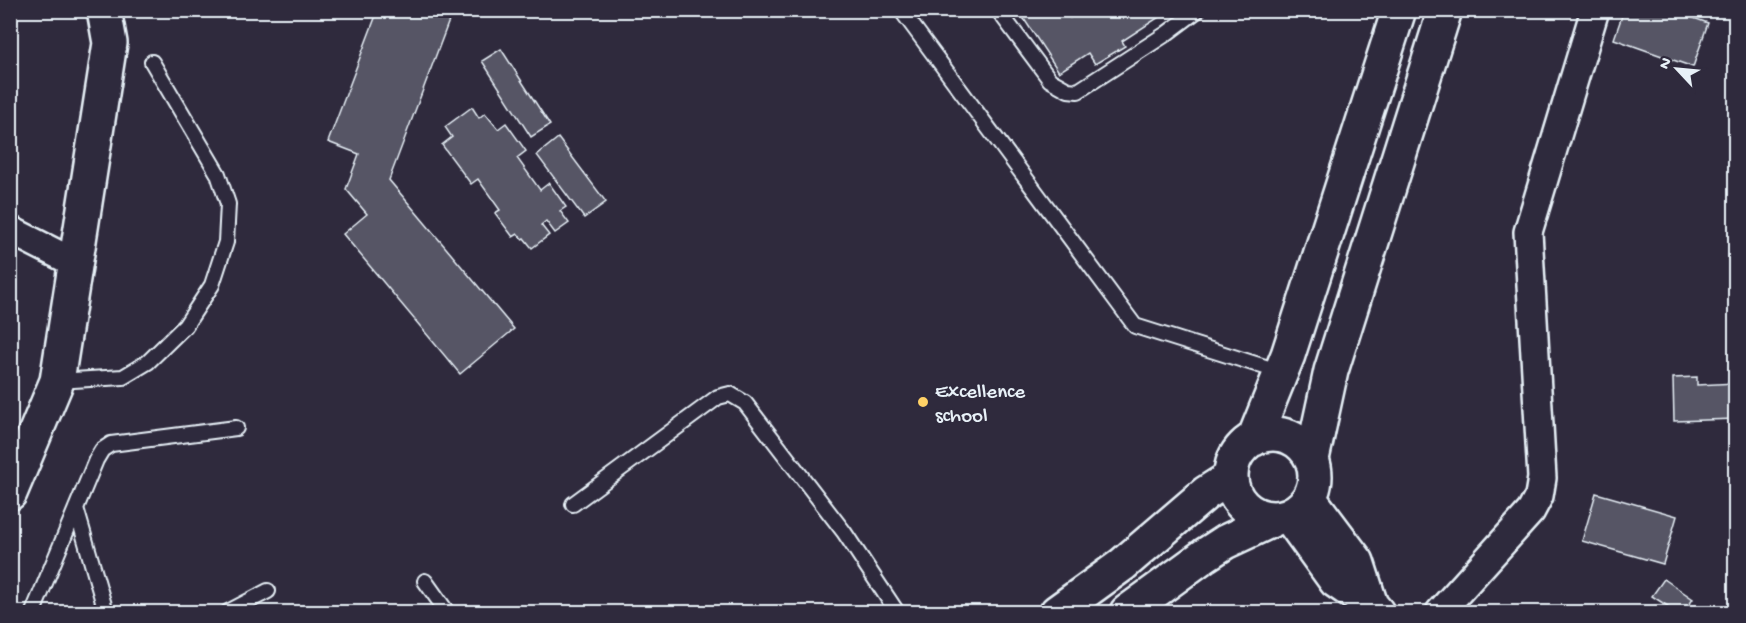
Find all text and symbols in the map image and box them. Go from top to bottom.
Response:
north arrow [1647,39,1707,99]
text: N [1656,55,1678,73]
place label: Excellence school [935,381,1026,430]
marker: Excellence school [916,395,930,409]

